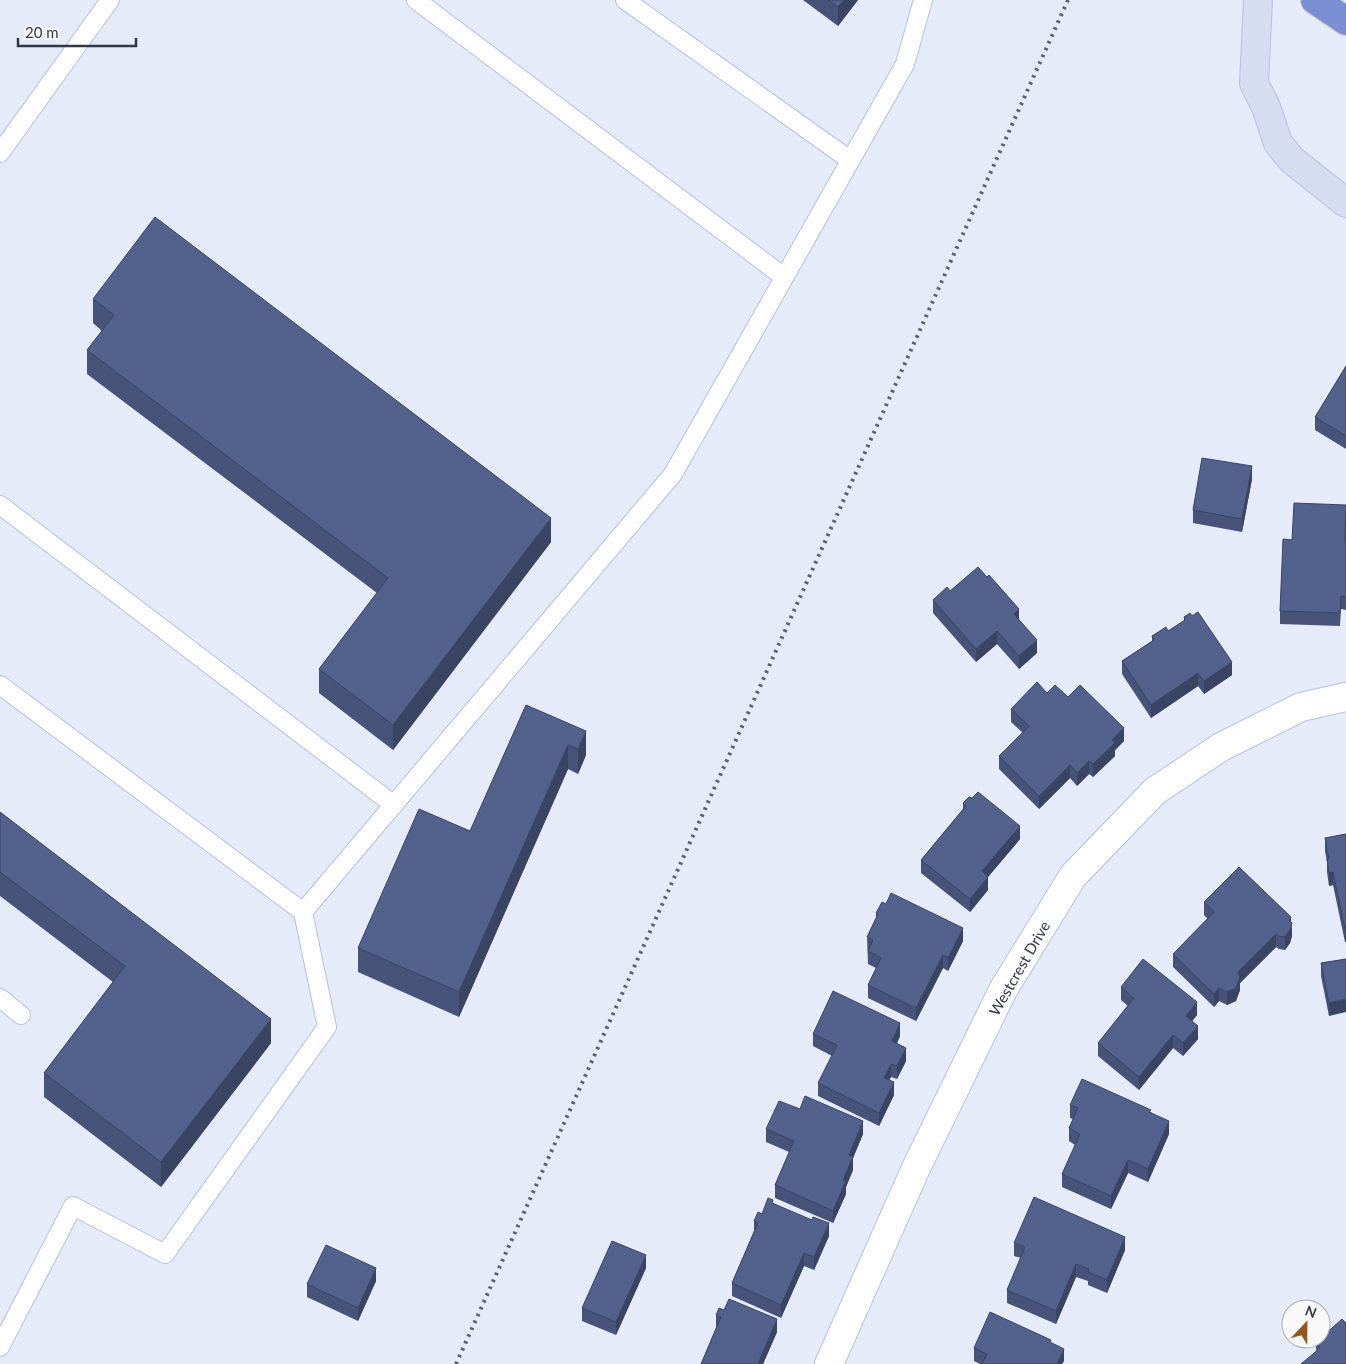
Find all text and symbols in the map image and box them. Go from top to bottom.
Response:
scale bar [18,15,135,47]
text: 20 m [25,23,59,41]
street label: Westcrest Drive [985,917,1053,1018]
north arrow [1281,1299,1331,1349]
text: N [1303,1302,1319,1321]

